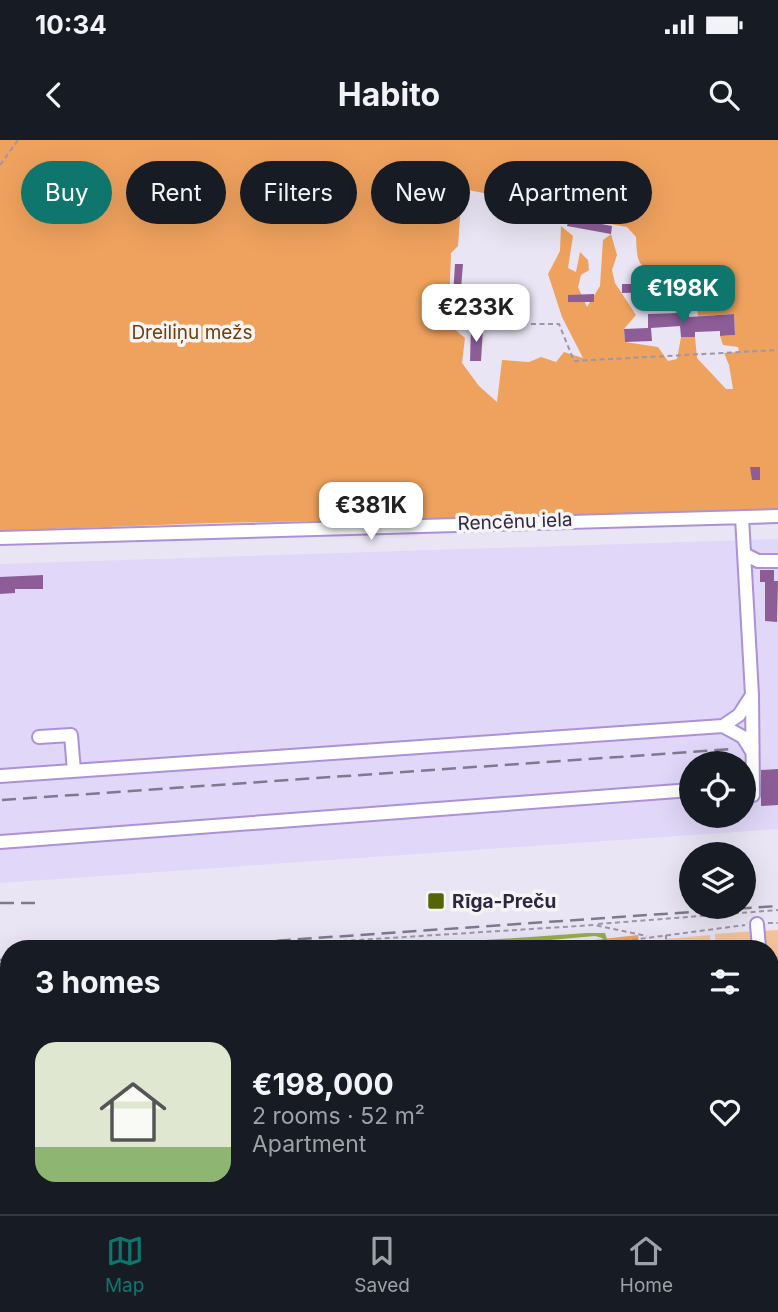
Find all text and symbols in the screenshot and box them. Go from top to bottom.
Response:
text: 10:34 [35,9,107,40]
text: Habito [338,75,440,114]
icon: back [35,76,73,114]
icon: search [705,76,743,114]
chip: Buy [21,161,112,224]
chip: Rent [126,161,226,224]
chip: Filters [240,161,357,224]
chip: New [371,161,470,224]
chip: Apartment [484,161,652,224]
pin: €198K [634,265,732,325]
text: €198K [647,274,719,302]
pin: €233K [427,284,525,344]
text: €233K [438,293,514,321]
park label: Dreiliņu mežs [131,321,253,344]
pin: €381K [322,482,420,542]
text: €381K [335,491,407,519]
street label: Rencēnu iela [457,508,573,535]
map controls [679,751,756,919]
button: locate [679,751,756,828]
button: layers [679,842,756,919]
place label: Rīga-Preču [452,890,556,913]
marker: Rīga-Preču [426,891,446,911]
icon: filters [706,963,744,1001]
text: 3 homes [35,964,161,1000]
text: €198,000 [252,1066,394,1102]
icon: home [91,1070,175,1154]
icon: heart [706,1093,744,1131]
text: 2 rooms · 52 m² [252,1102,425,1130]
text: Apartment [252,1130,366,1158]
tab: Map [105,1232,144,1297]
tab: Saved [354,1232,410,1297]
tab: Home [620,1232,673,1297]

